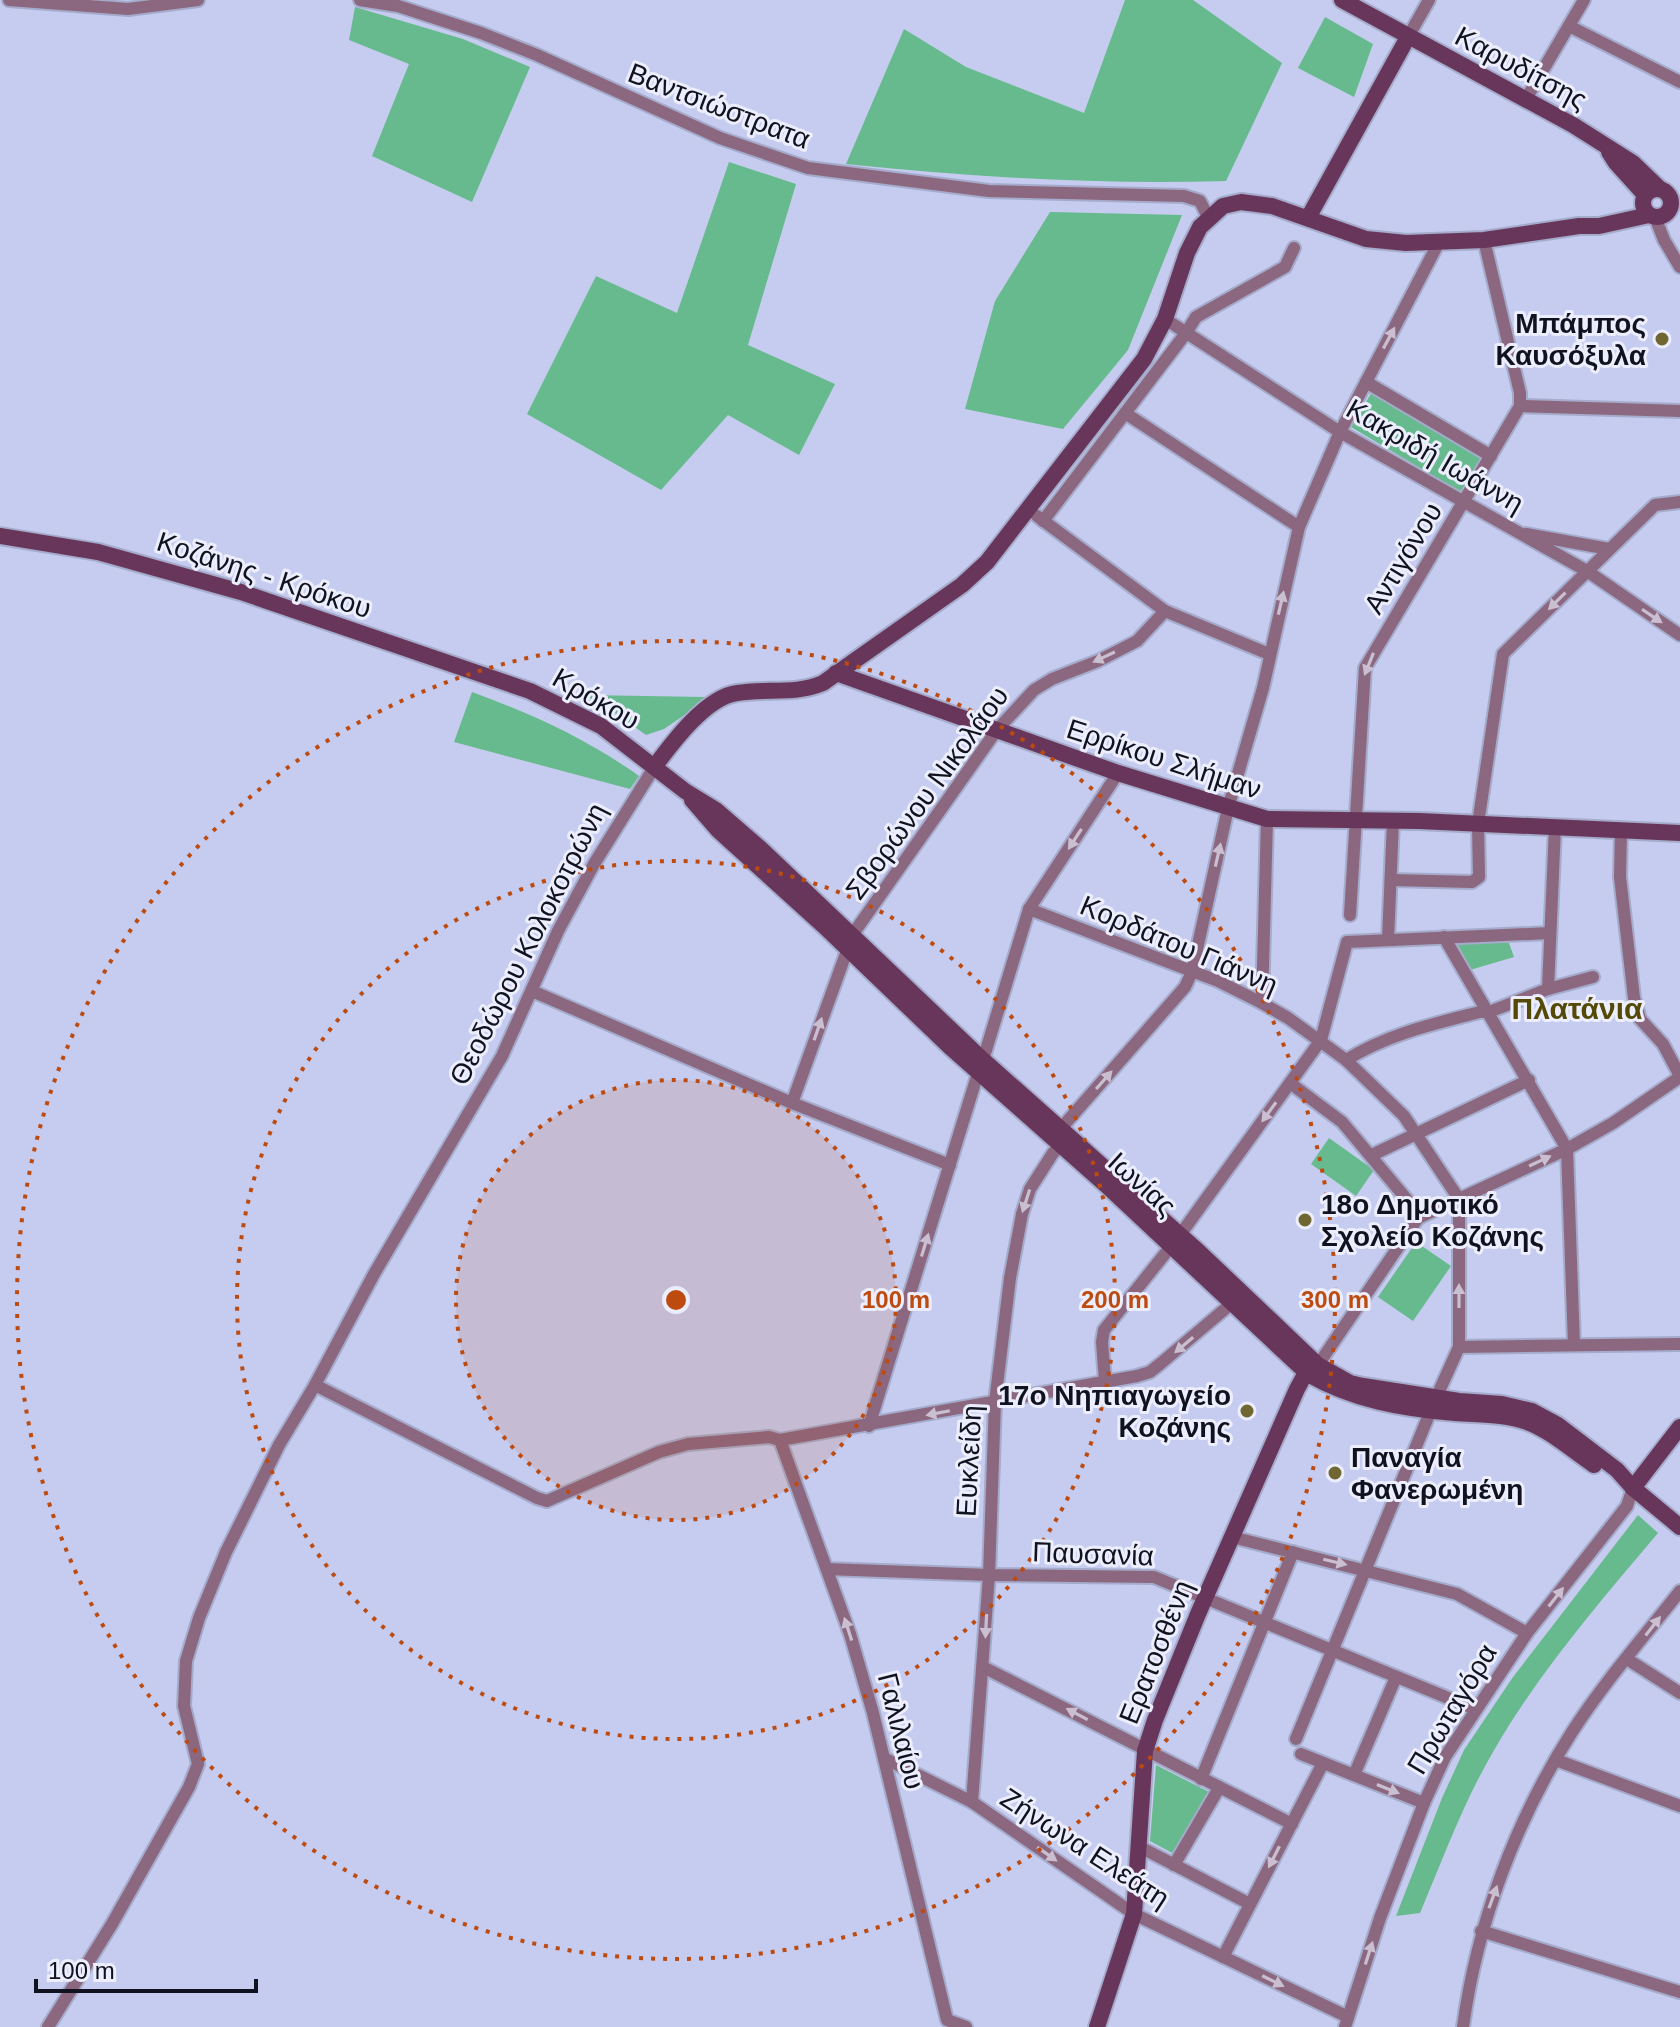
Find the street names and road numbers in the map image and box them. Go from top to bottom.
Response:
street label: Καρυδίτσης [1450,20,1592,116]
street label: Βαντσιώστρατα [624,57,814,155]
street label: Κακριδή Ιωάννη [1341,393,1529,519]
street label: Αντιγόνου [1358,497,1448,619]
street label: Κοζάνης - Κρόκου [153,526,375,624]
street label: Κρόκου [547,662,645,736]
street label: Σβορώνου Νικολάου [839,681,1015,905]
street label: Ερρίκου Σλήμαν [1063,713,1265,805]
street label: Θεοδώρου Κολοκοτρώνη [443,798,613,1090]
street label: Κορδάτου Γιάννη [1076,889,1282,1001]
street label: Ιωνίας [1102,1146,1182,1222]
street label: Ευκλείδη [951,1404,987,1518]
street label: Παυσανία [1032,1536,1154,1572]
street label: Ερατοσθένη [1113,1576,1199,1728]
street label: Πρωταγόρα [1401,1638,1503,1780]
street label: Γαλιλαίου [872,1670,930,1792]
street label: Ζήνωνα Ελεάτη [995,1782,1175,1914]

